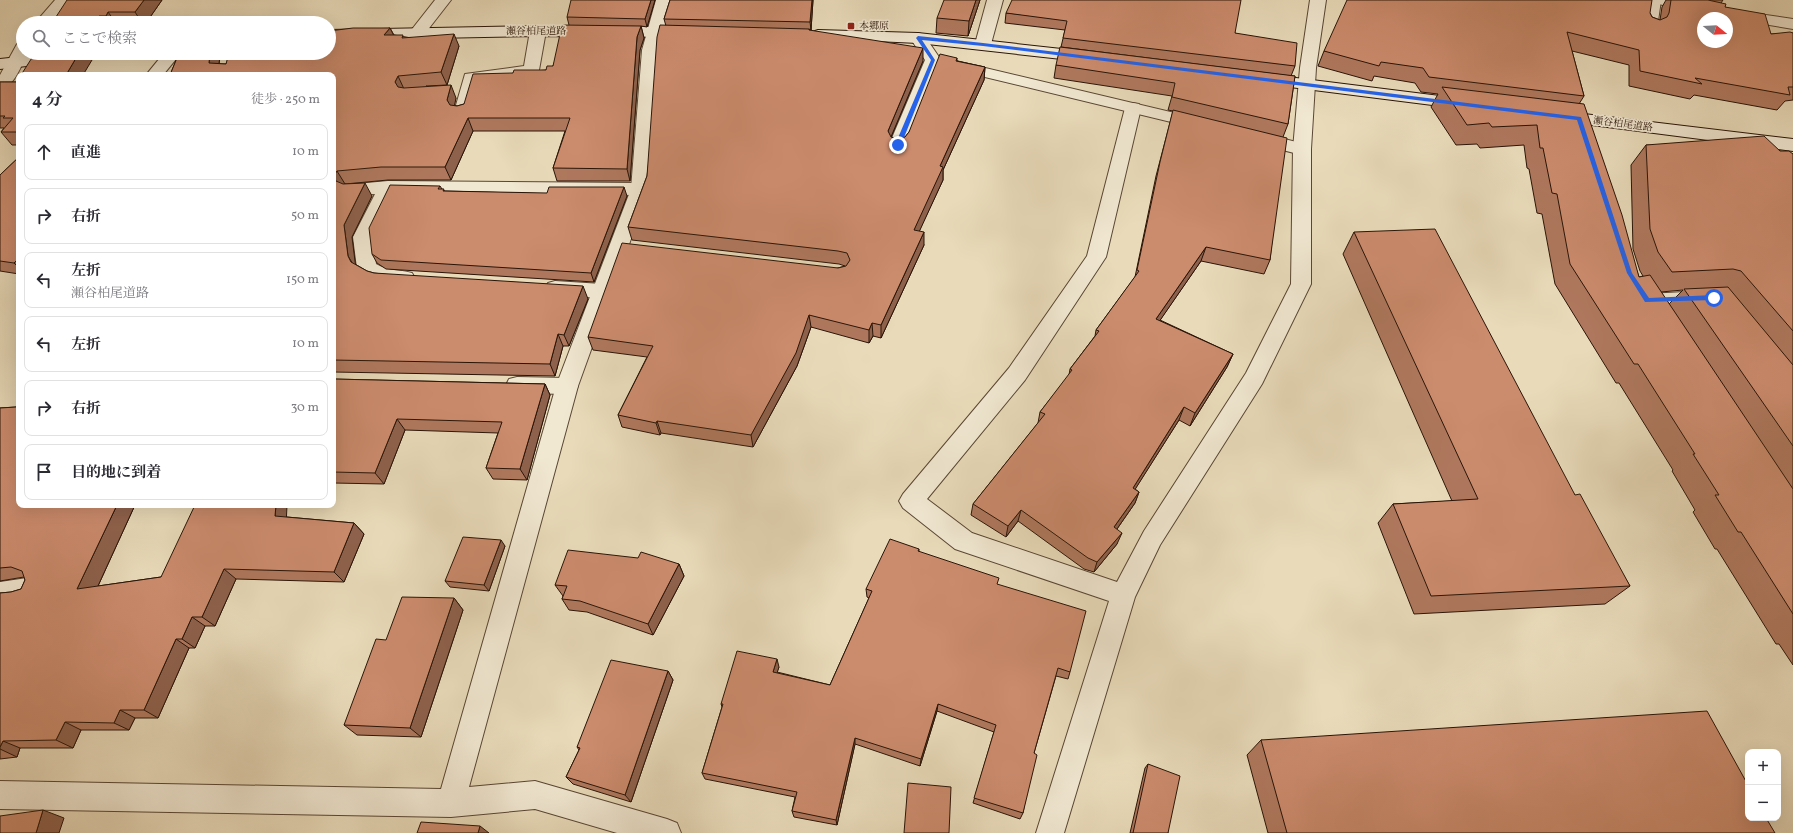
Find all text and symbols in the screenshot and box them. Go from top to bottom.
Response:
north arrow [1697,12,1733,48]
search box [16,16,336,60]
place label: 本郷原 [859,19,889,33]
marker: 本郷原 [846,21,856,31]
street label: 瀬谷柏尾道路 [506,24,566,38]
icon: search [30,27,52,49]
text: ここで検索 [62,29,137,50]
text: 4 分 [32,89,63,112]
text: 徒歩 · 250 m [251,91,320,109]
street label: 瀬谷柏尾道路 [1592,113,1654,135]
route end [889,136,907,154]
icon: ahead [33,141,55,163]
text: 直進 [71,143,101,164]
text: 10 m [292,143,319,161]
icon: right [33,205,55,227]
text: 右折 [71,207,101,228]
text: 50 m [291,207,319,225]
text: 左折 [71,261,101,282]
icon: left [33,269,55,291]
text: 150 m [286,271,319,289]
text: 瀬谷柏尾道路 [71,285,149,303]
route start [1705,289,1723,307]
icon: left [33,333,55,355]
text: 左折 [71,335,101,356]
text: 10 m [292,335,319,353]
icon: right [33,397,55,419]
text: 右折 [71,399,101,420]
text: 30 m [291,399,319,417]
icon: arrive [33,461,55,483]
text: 目的地に到着 [71,463,161,484]
map controls [1745,749,1781,821]
button: + [1745,749,1781,785]
button: − [1745,785,1781,821]

